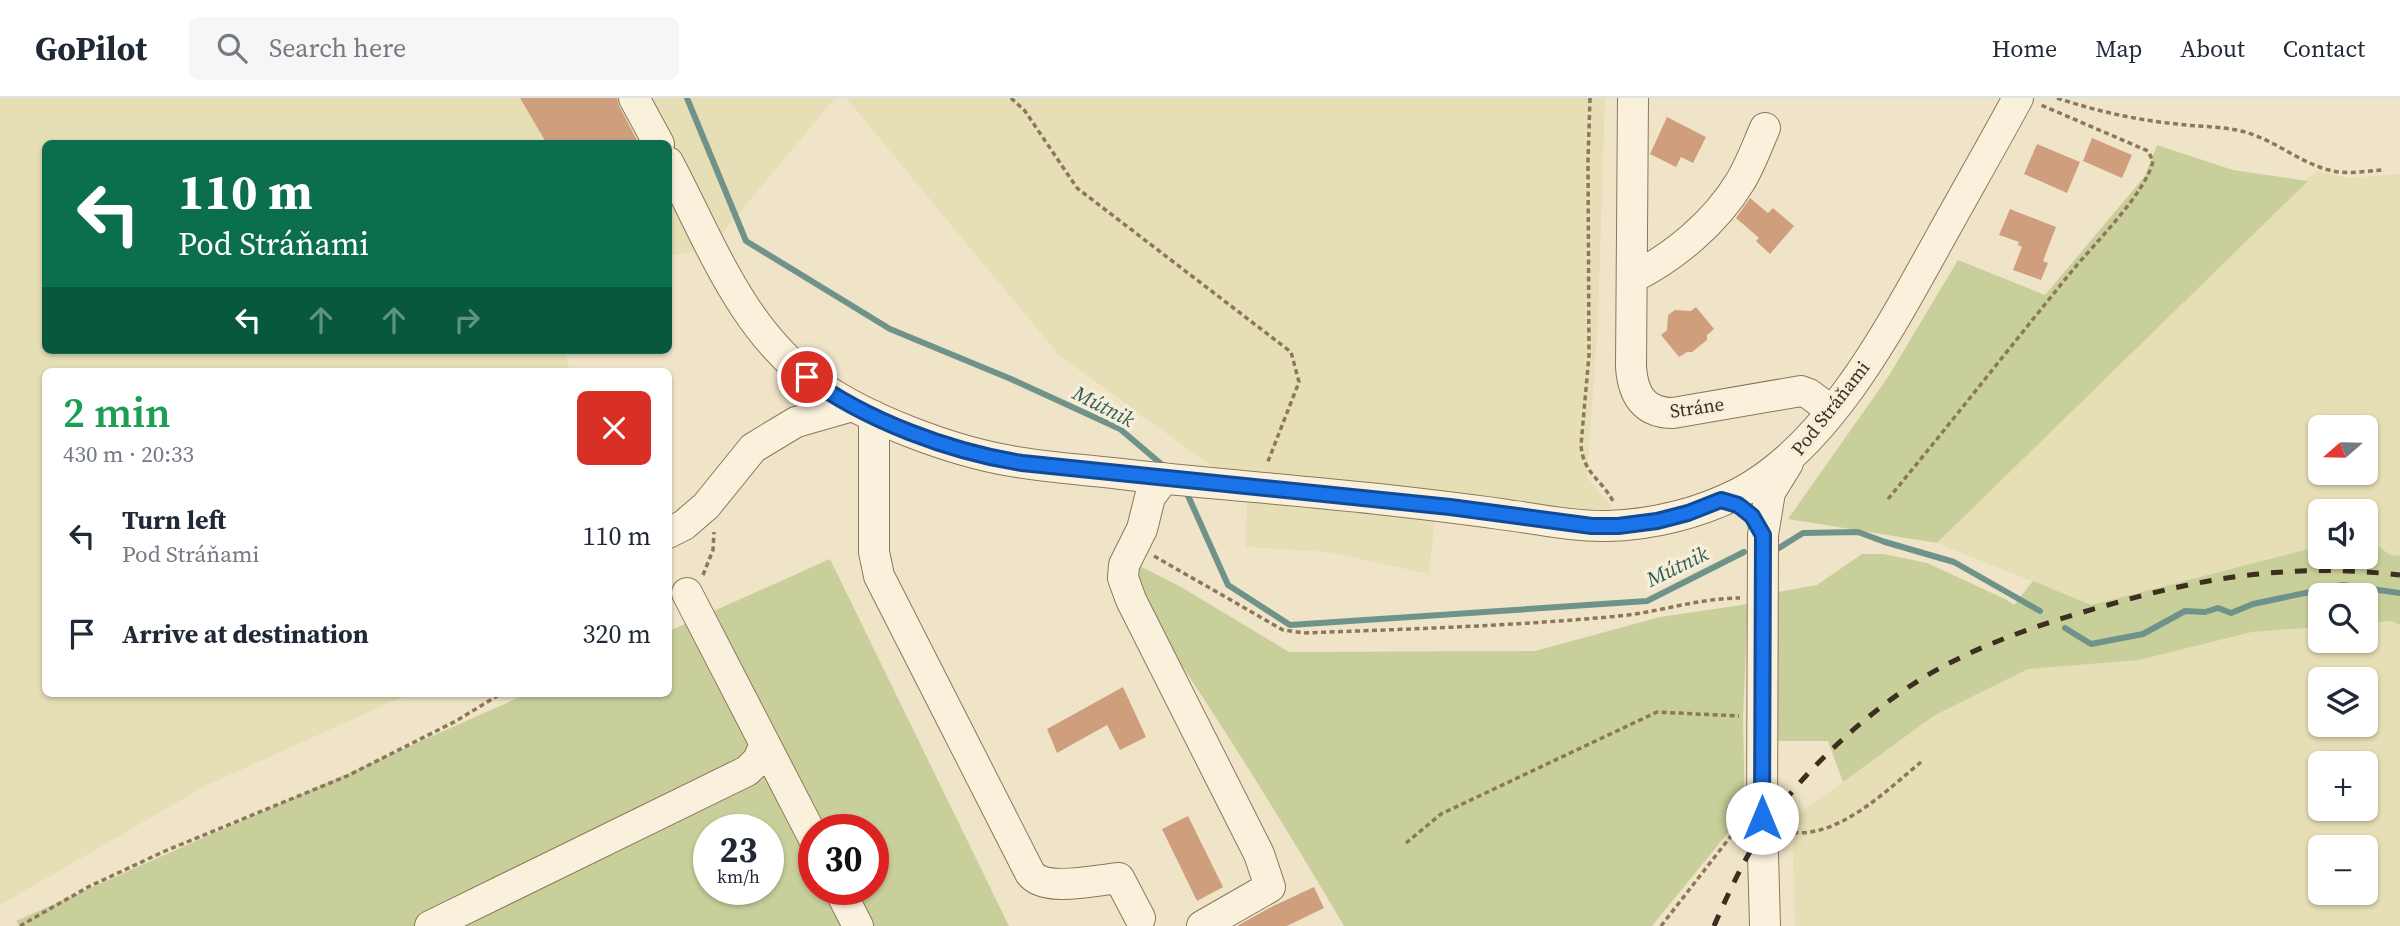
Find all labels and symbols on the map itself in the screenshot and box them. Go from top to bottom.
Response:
pin [777,347,837,407]
street label: Pod Stráňami [1785,355,1875,461]
water label: Mútnik [1067,378,1140,434]
street label: Stráne [1668,390,1726,424]
north arrow [2308,415,2378,485]
water label: Mútnik [1640,539,1713,594]
position arrow [1725,781,1799,855]
speed limit sign: 30 [798,814,889,905]

